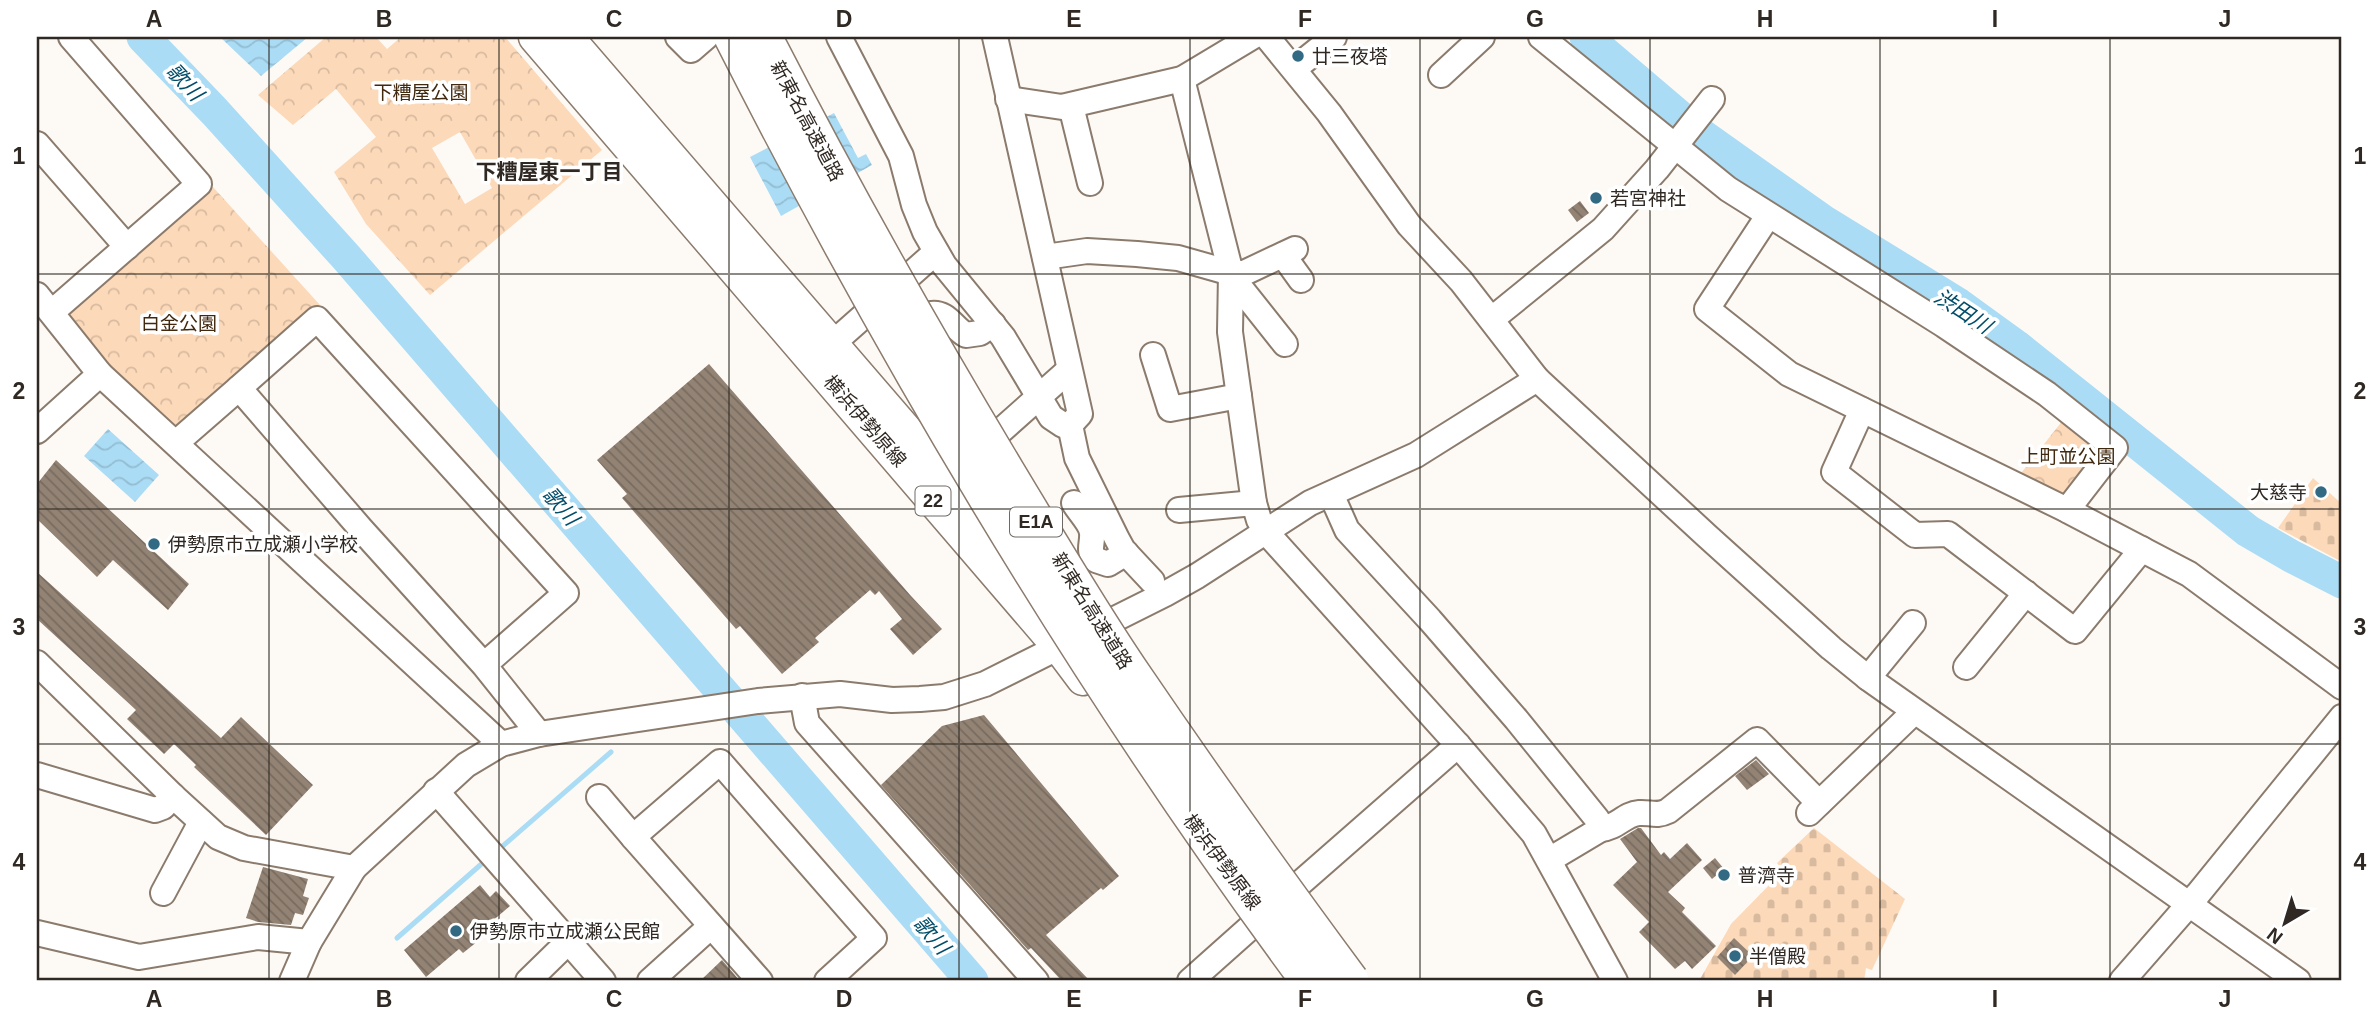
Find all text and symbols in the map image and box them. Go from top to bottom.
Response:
text: A [146,6,162,32]
text: B [376,6,392,32]
text: C [606,6,622,32]
text: D [836,6,852,32]
text: E [1066,6,1082,32]
text: F [1298,6,1312,32]
text: G [1526,6,1544,32]
text: H [1757,6,1773,32]
text: I [1992,6,1998,32]
text: J [2219,6,2231,32]
place label: 廿三夜塔 [1312,46,1388,67]
marker: 廿三夜塔 [1290,48,1306,64]
street label: 新東名高速道路 [767,57,847,185]
water label: 歌川 [162,59,209,107]
park label: 下糟屋公園 [373,82,469,103]
text: 1 [13,143,26,169]
text: 1 [2354,143,2367,169]
district label: 下糟屋東一丁目 [476,160,623,183]
place label: 若宮神社 [1610,188,1686,209]
marker: 若宮神社 [1588,190,1604,206]
water label: 渋田川 [1930,284,1997,339]
park label: 白金公園 [141,313,217,334]
street label: 横浜伊勢原線 [820,371,910,471]
text: 2 [13,378,25,404]
text: 2 [2354,378,2366,404]
park label: 上町並公園 [2020,446,2116,467]
place label: 大慈寺 [2250,482,2307,503]
water label: 歌川 [539,483,585,531]
marker: 大慈寺 [2313,484,2329,500]
road number: 22 [916,486,950,516]
road number: E1A [1010,508,1062,536]
place label: 伊勢原市立成瀬小学校 [168,534,358,555]
marker: 伊勢原市立成瀬小学校 [146,536,162,552]
street label: 新東名高速道路 [1048,549,1136,673]
text: 3 [13,614,25,640]
text: 3 [2354,614,2366,640]
street label: 横浜伊勢原線 [1179,810,1265,914]
text: 4 [13,849,26,875]
text: 4 [2354,849,2367,875]
place label: 普濟寺 [1738,865,1795,886]
marker: 普濟寺 [1716,867,1732,883]
north arrow [2250,888,2320,958]
water label: 歌川 [910,912,956,960]
place label: 伊勢原市立成瀬公民館 [470,921,660,942]
marker: 伊勢原市立成瀬公民館 [448,923,464,939]
text: N [2263,924,2287,949]
place label: 半僧殿 [1749,946,1806,967]
marker: 半僧殿 [1727,948,1743,964]
text: A [146,986,162,1012]
text: B [376,986,392,1012]
text: C [606,986,622,1012]
text: D [836,986,852,1012]
text: E [1066,986,1082,1012]
text: F [1298,986,1312,1012]
text: G [1526,986,1544,1012]
text: H [1757,986,1773,1012]
text: I [1992,986,1998,1012]
text: J [2219,986,2231,1012]

